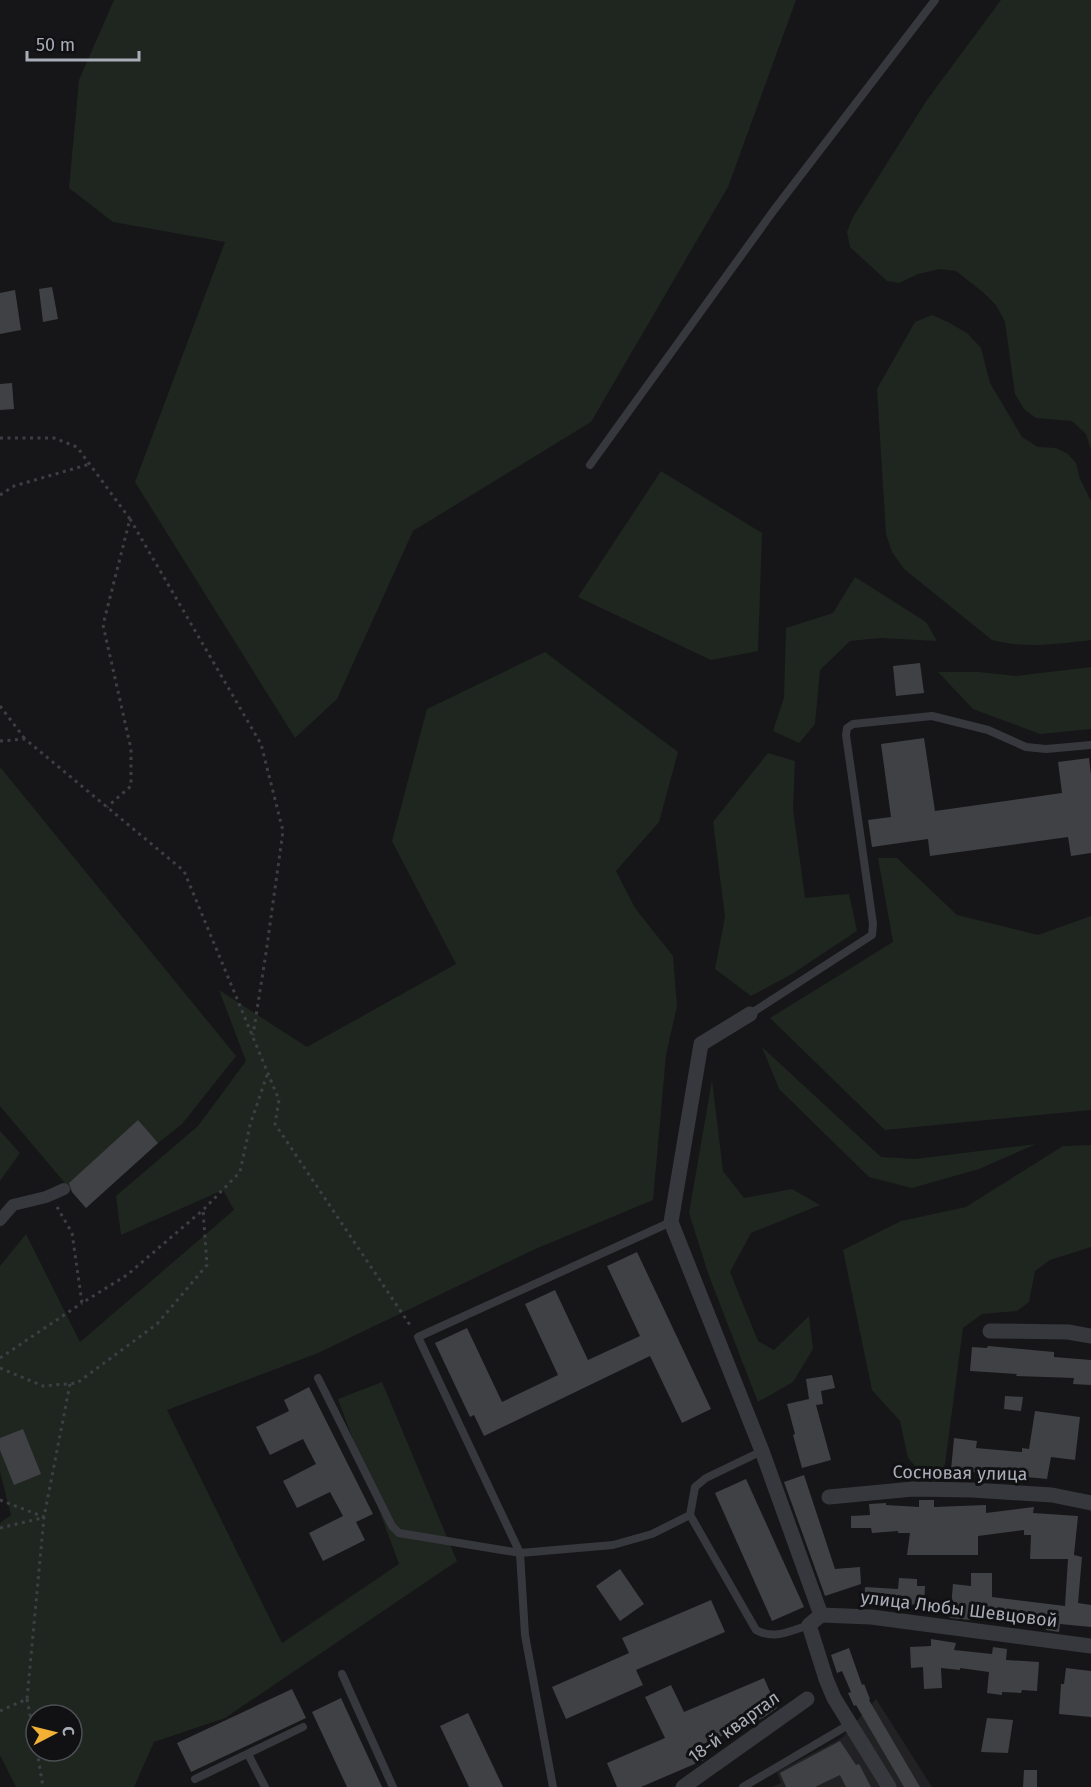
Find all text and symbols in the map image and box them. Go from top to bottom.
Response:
scale bar [27,24,140,62]
text: 50 m [36,34,75,56]
street label: Сосновая улица [893,1461,1027,1485]
street label: улица Любы Шевцовой [859,1586,1059,1632]
street label: 18-й квартал [684,1687,784,1767]
north arrow [24,1703,84,1763]
text: С [58,1726,78,1738]

